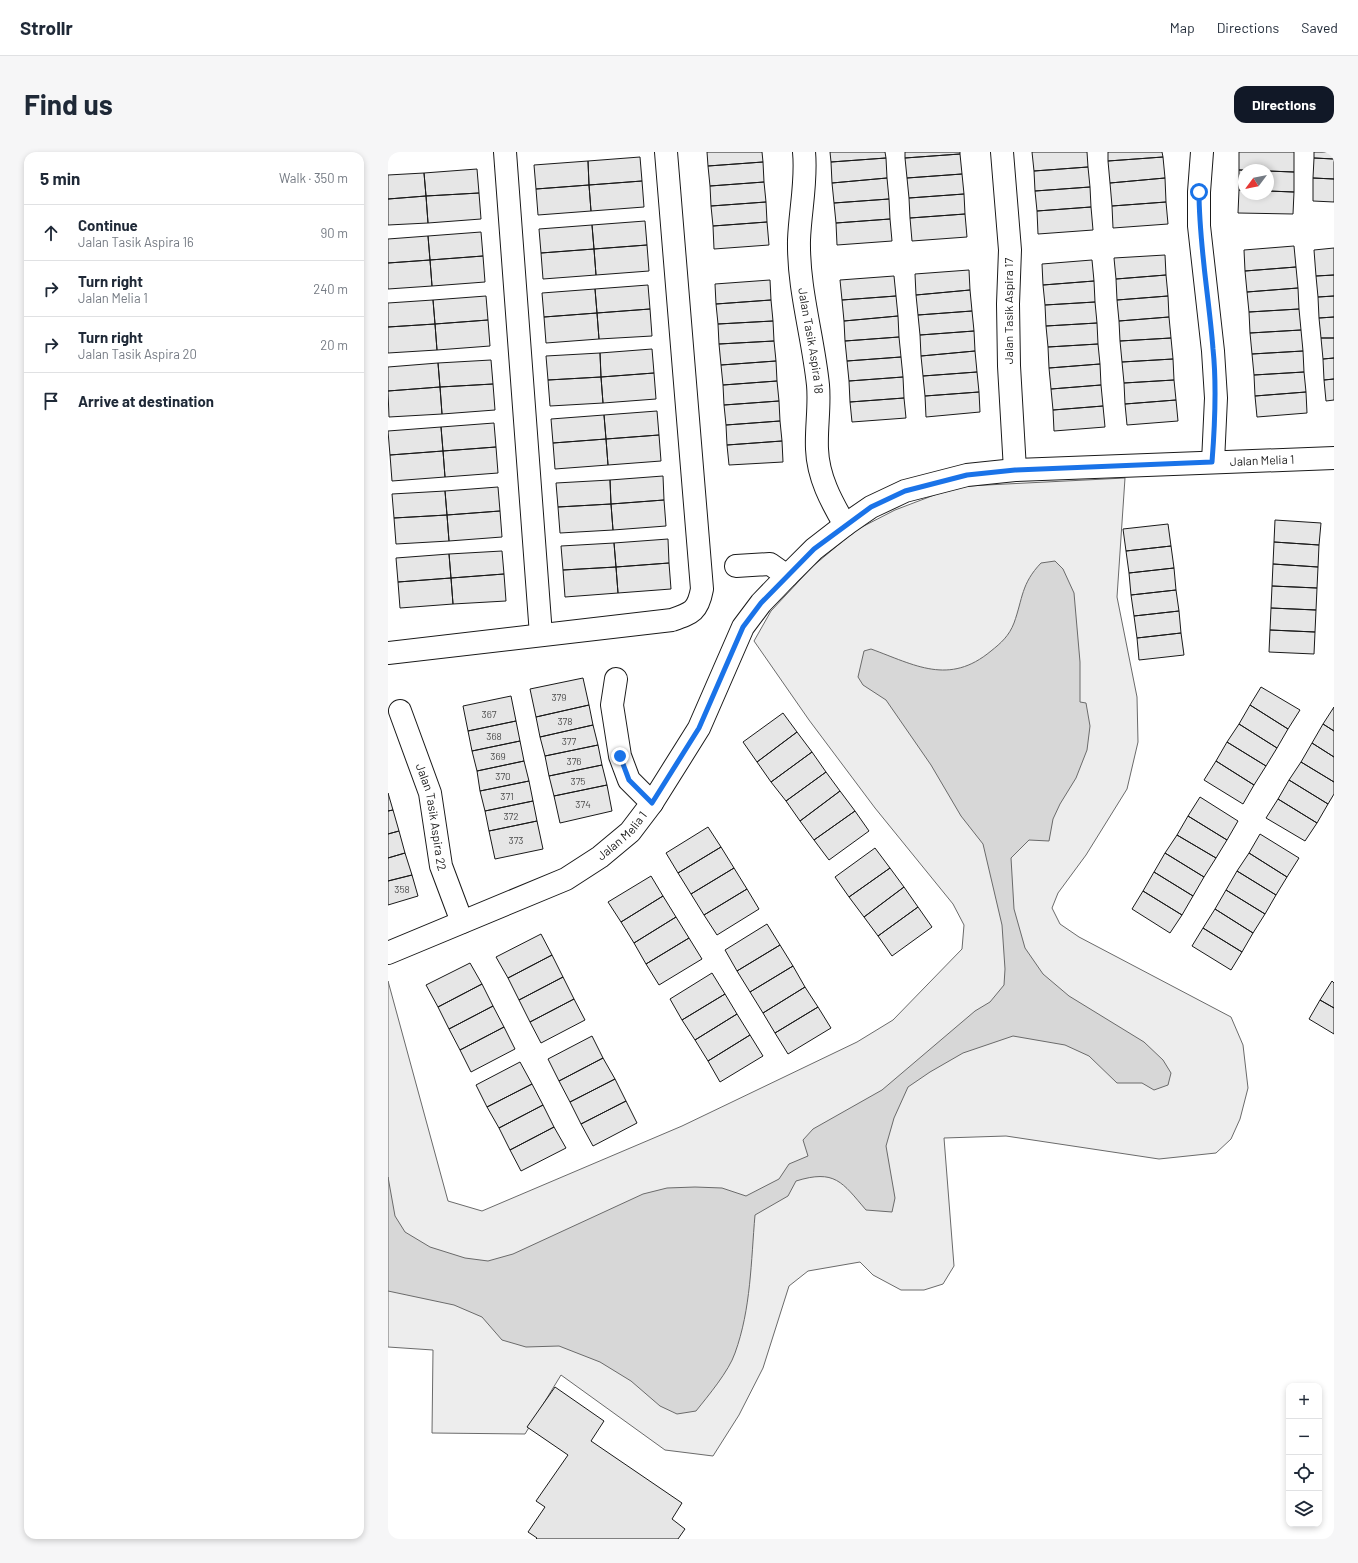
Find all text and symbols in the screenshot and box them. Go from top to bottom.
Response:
text: Strollr [20,16,73,39]
text: Map [1170,19,1195,36]
text: Directions [1217,19,1279,36]
text: Saved [1301,19,1338,36]
button: Directions [1234,86,1334,123]
text: Find us [24,87,113,121]
north arrow [1238,164,1274,200]
text: 5 min [40,168,80,188]
text: Walk · 350 m [279,170,348,186]
route start [1190,183,1208,201]
text: Continue [78,216,138,234]
icon: ahead [40,222,62,244]
text: 90 m [321,225,348,241]
text: Jalan Tasik Aspira 16 [78,234,194,250]
street label: Jalan Tasik Aspira 17 [1001,258,1015,364]
text: Turn right [78,272,143,290]
icon: right [40,278,62,300]
text: 240 m [313,281,348,297]
street label: Jalan Tasik Aspira 18 [796,287,827,394]
text: Jalan Melia 1 [78,290,148,306]
text: Turn right [78,328,143,346]
icon: right [40,334,62,356]
text: 20 m [320,337,348,353]
text: Jalan Tasik Aspira 20 [78,346,197,362]
icon: arrive [40,390,62,412]
text: Arrive at destination [78,392,214,410]
street label: Jalan Melia 1 [1230,452,1294,468]
house number: 379 [551,691,567,703]
house number: 367 [481,708,497,720]
house number: 378 [557,715,573,727]
house number: 368 [486,730,502,742]
house number: 377 [562,735,577,747]
route end [611,747,629,765]
house number: 369 [490,750,506,762]
house number: 376 [566,755,582,767]
street label: Jalan Tasik Aspira 22 [414,761,450,872]
house number: 370 [495,770,511,782]
house number: 375 [570,775,586,787]
house number: 371 [500,790,514,802]
house number: 374 [575,798,591,810]
street label: Jalan Melia 1 [594,808,649,863]
house number: 372 [503,810,519,822]
house number: 373 [508,834,524,846]
house number: 358 [394,883,410,895]
map controls [1286,1383,1322,1527]
button: + [1286,1383,1322,1419]
button: − [1286,1419,1322,1455]
button: locate [1286,1455,1322,1491]
button: layers [1286,1491,1322,1527]

